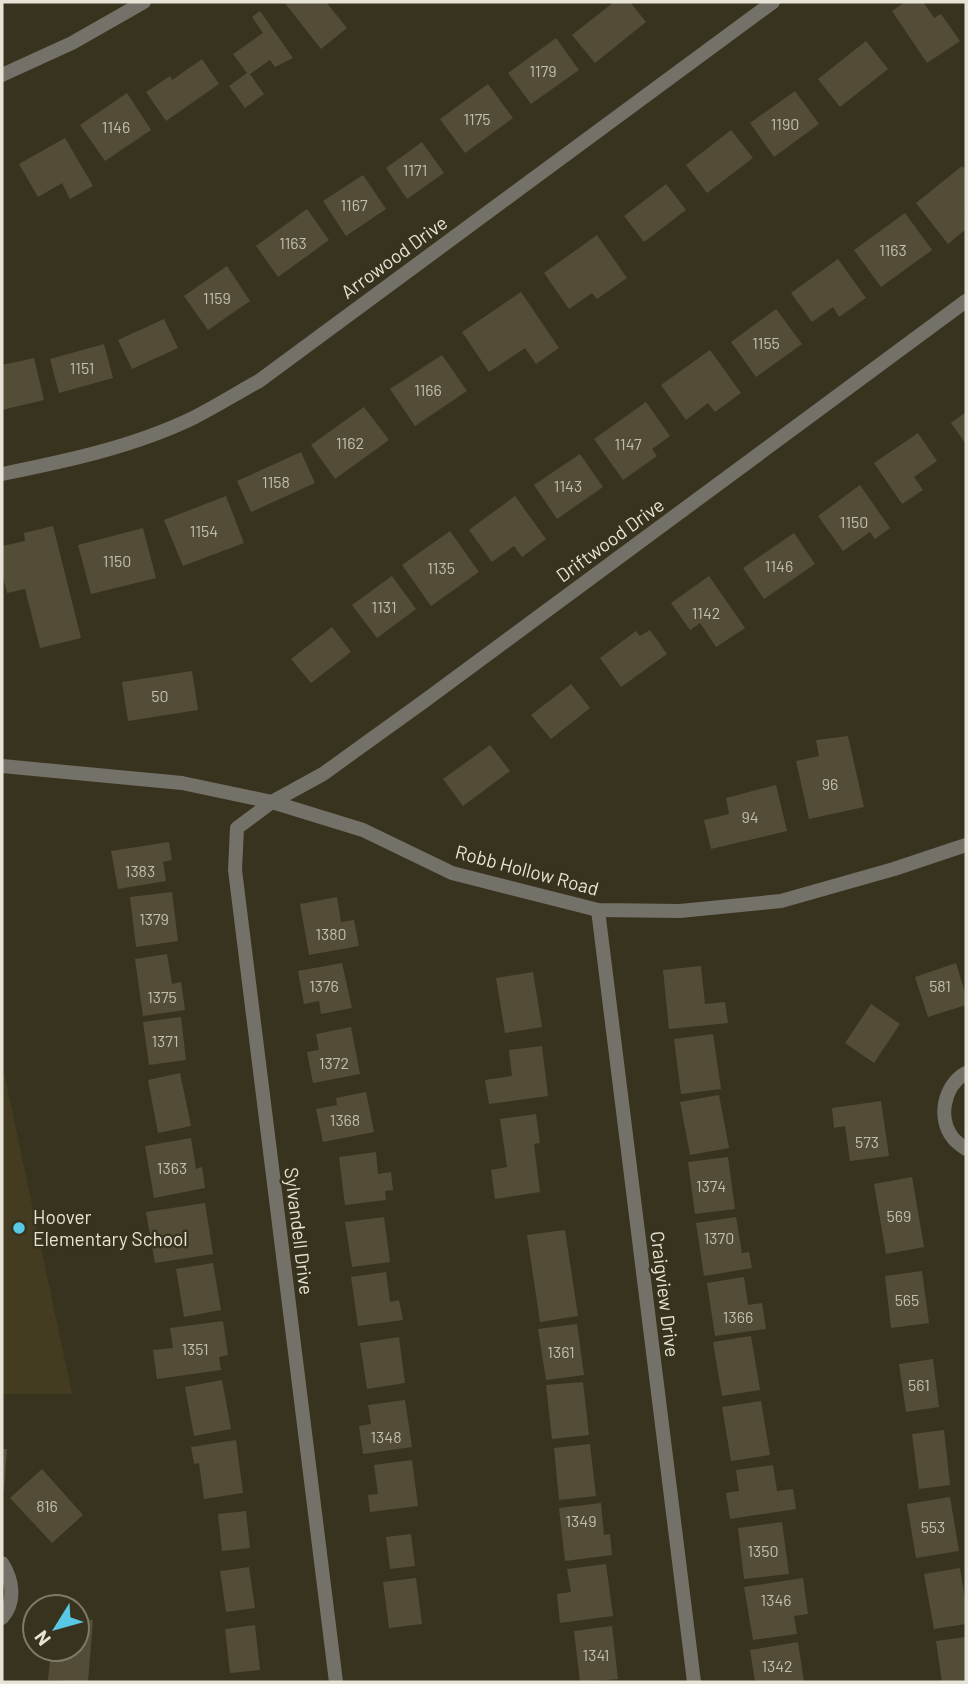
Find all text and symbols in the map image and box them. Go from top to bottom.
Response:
house number: 1179 [529,61,557,80]
house number: 1175 [463,109,491,128]
house number: 1190 [771,114,799,133]
house number: 1146 [102,117,130,136]
house number: 1171 [403,160,427,179]
house number: 1167 [340,195,368,214]
street label: Arrowood Drive [336,210,451,303]
house number: 1163 [279,233,307,252]
house number: 1163 [879,240,907,259]
house number: 1159 [203,288,231,307]
house number: 1155 [752,333,780,352]
house number: 1151 [70,358,94,377]
house number: 1166 [414,380,442,399]
house number: 1162 [336,433,364,452]
house number: 1147 [614,434,642,453]
house number: 1158 [262,472,290,491]
house number: 1143 [554,476,582,495]
street label: Driftwood Drive [551,493,668,586]
house number: 1150 [840,512,868,531]
house number: 1154 [190,521,218,540]
house number: 1150 [103,551,131,570]
house number: 1146 [765,556,793,575]
house number: 1135 [427,558,455,577]
house number: 1131 [372,597,396,616]
house number: 1142 [692,603,720,622]
house number: 50 [151,686,169,705]
house number: 96 [822,774,838,793]
house number: 94 [741,807,759,826]
street label: Robb Hollow Road [453,839,601,900]
house number: 1383 [125,861,155,880]
house number: 1379 [139,909,169,928]
house number: 1380 [315,924,347,943]
house number: 1376 [309,976,339,995]
house number: 581 [929,976,951,995]
house number: 1375 [147,987,177,1006]
house number: 1371 [151,1031,179,1050]
house number: 1372 [319,1053,349,1072]
house number: 1368 [330,1110,360,1129]
house number: 573 [855,1132,879,1151]
house number: 1363 [157,1158,187,1177]
street label: Sylvandell Drive [280,1166,319,1296]
house number: 1374 [696,1176,726,1195]
place label: Hoover Elementary School [33,1205,188,1250]
house number: 569 [887,1206,911,1225]
marker: Hoover Elementary School [11,1220,27,1236]
house number: 1370 [704,1228,734,1247]
street label: Craigview Drive [646,1230,685,1358]
house number: 565 [895,1290,919,1309]
house number: 1366 [723,1307,753,1326]
house number: 1351 [181,1339,209,1358]
house number: 1361 [547,1342,575,1361]
house number: 561 [908,1375,930,1394]
house number: 1348 [371,1427,402,1446]
house number: 816 [36,1496,58,1515]
house number: 1349 [566,1511,597,1530]
house number: 553 [921,1517,945,1536]
house number: 1350 [747,1541,779,1560]
house number: 1346 [761,1590,791,1609]
north arrow [21,1593,91,1663]
text: N [29,1627,55,1651]
house number: 1341 [583,1645,609,1664]
house number: 1342 [761,1656,793,1675]

